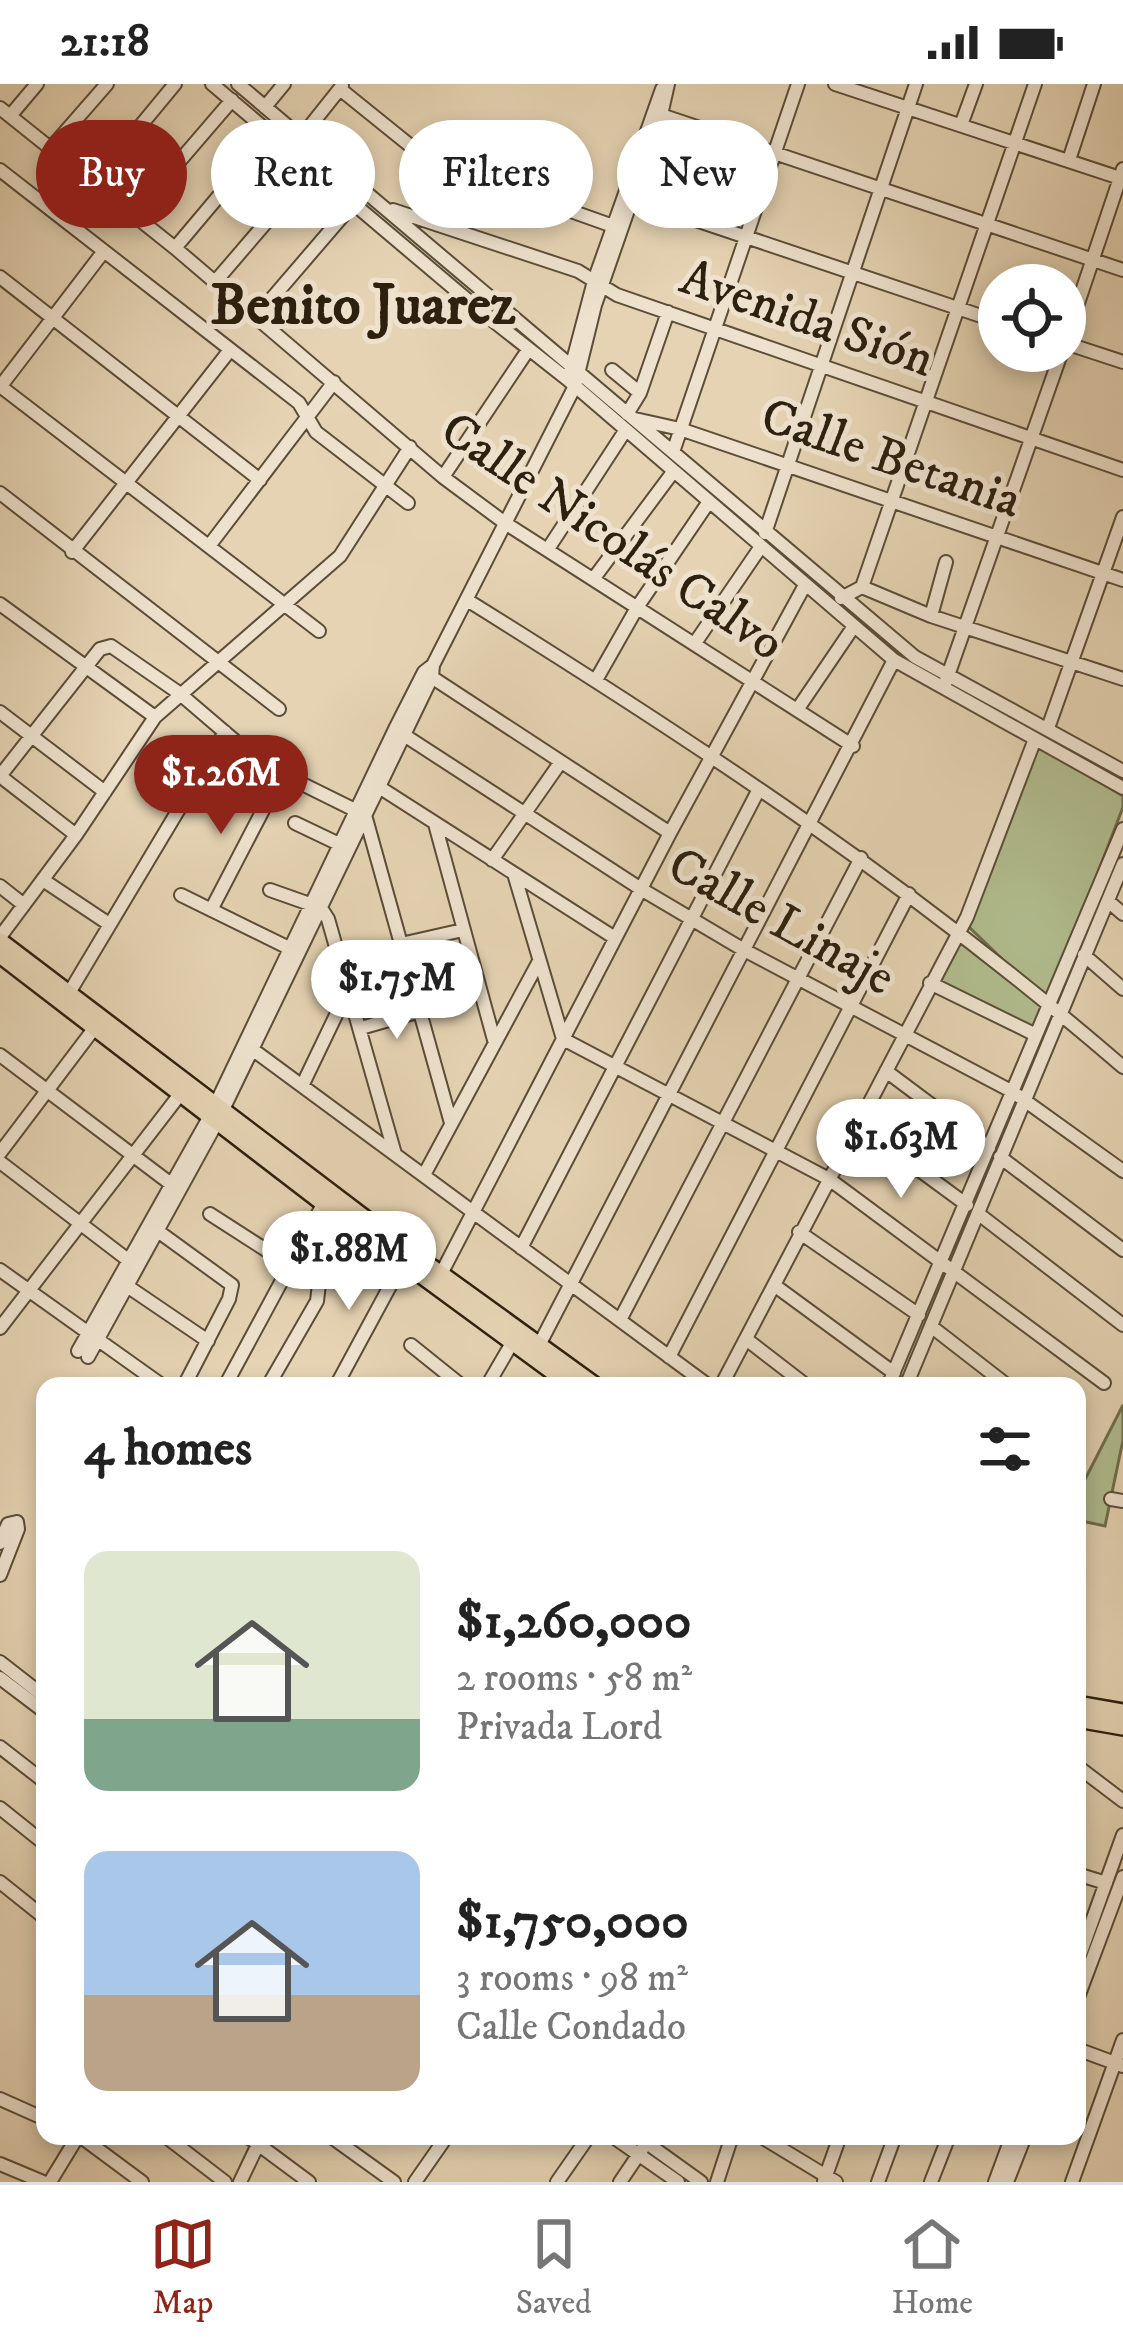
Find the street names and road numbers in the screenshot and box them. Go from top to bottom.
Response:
street label: Avenida Sión [672,246,942,392]
street label: Calle Betania [752,385,1030,533]
street label: Calle Nicolás Calvo [428,398,796,676]
street label: Calle Linaje [656,833,906,1011]

